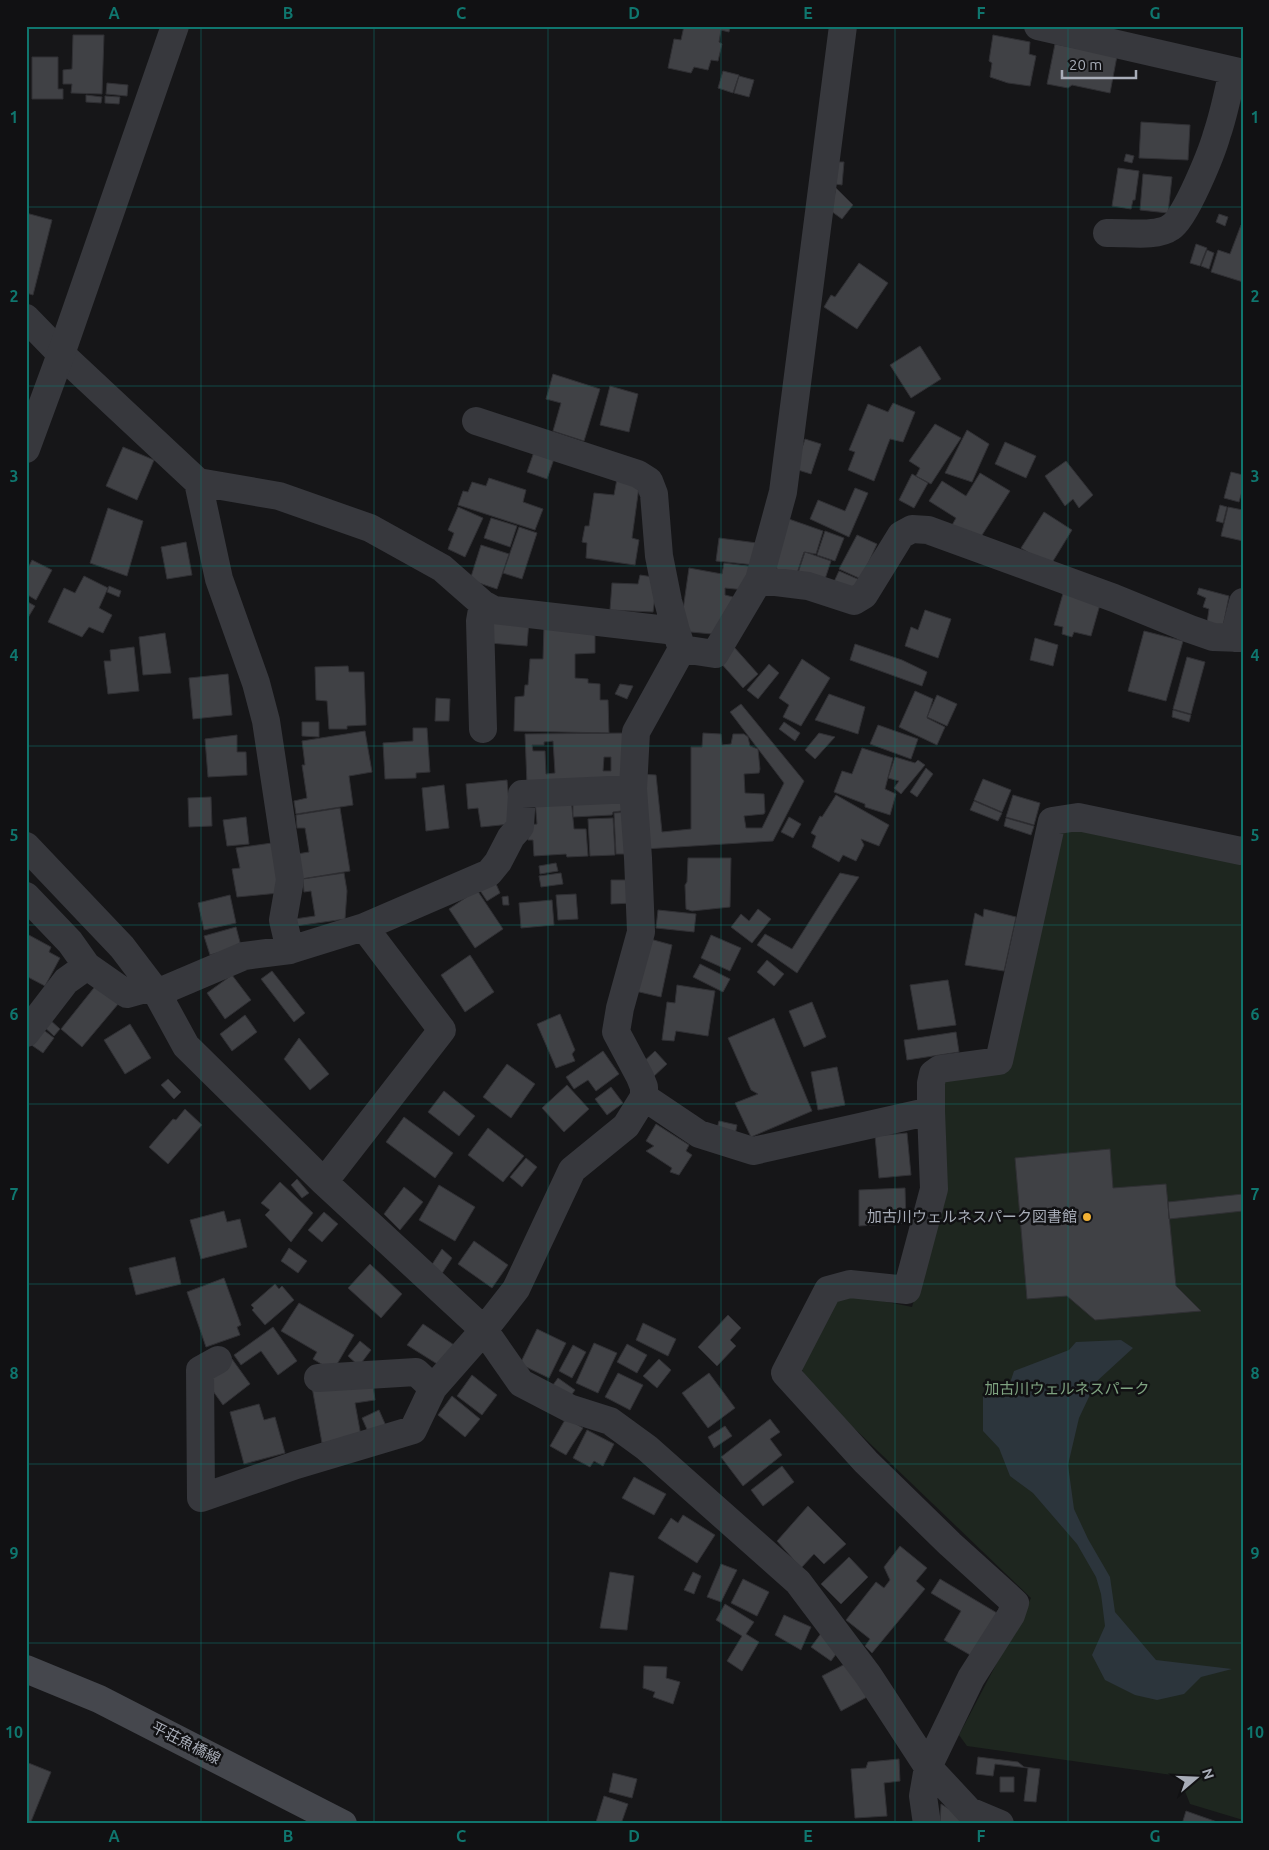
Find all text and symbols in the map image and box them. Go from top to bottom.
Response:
text: A [108,4,120,22]
text: B [283,4,293,22]
text: C [456,4,466,22]
text: D [628,4,640,22]
text: E [803,4,813,22]
text: F [977,4,986,22]
text: G [1149,4,1161,22]
scale bar [1062,48,1135,80]
text: 20 m [1069,56,1102,73]
text: 1 [9,108,19,126]
text: 1 [1250,108,1260,126]
text: 2 [9,287,19,305]
text: 2 [1250,287,1260,305]
text: 3 [9,467,19,485]
text: 3 [1250,467,1260,485]
text: 4 [9,646,19,664]
text: 4 [1250,646,1260,664]
text: 5 [9,826,19,844]
text: 5 [1250,826,1260,844]
text: 6 [9,1005,19,1023]
text: 6 [1250,1005,1260,1023]
text: 7 [9,1185,19,1203]
text: 7 [1250,1185,1260,1203]
place label: 加古川ウェルネスパーク図書館 [867,1208,1077,1225]
marker: 加古川ウェルネスパーク図書館 [1081,1211,1093,1223]
text: 8 [9,1364,19,1382]
text: 8 [1250,1364,1260,1382]
park label: 加古川ウェルネスパーク [984,1380,1150,1397]
text: 9 [9,1544,19,1562]
text: 9 [1250,1544,1260,1562]
street label: 平荘魚橋線 [149,1718,224,1767]
text: 10 [5,1723,23,1741]
text: 10 [1246,1723,1264,1741]
north arrow [1172,1752,1222,1802]
text: N [1199,1766,1218,1781]
text: A [108,1827,120,1845]
text: B [283,1827,293,1845]
text: C [456,1827,466,1845]
text: D [628,1827,640,1845]
text: E [803,1827,813,1845]
text: F [977,1827,986,1845]
text: G [1149,1827,1161,1845]

